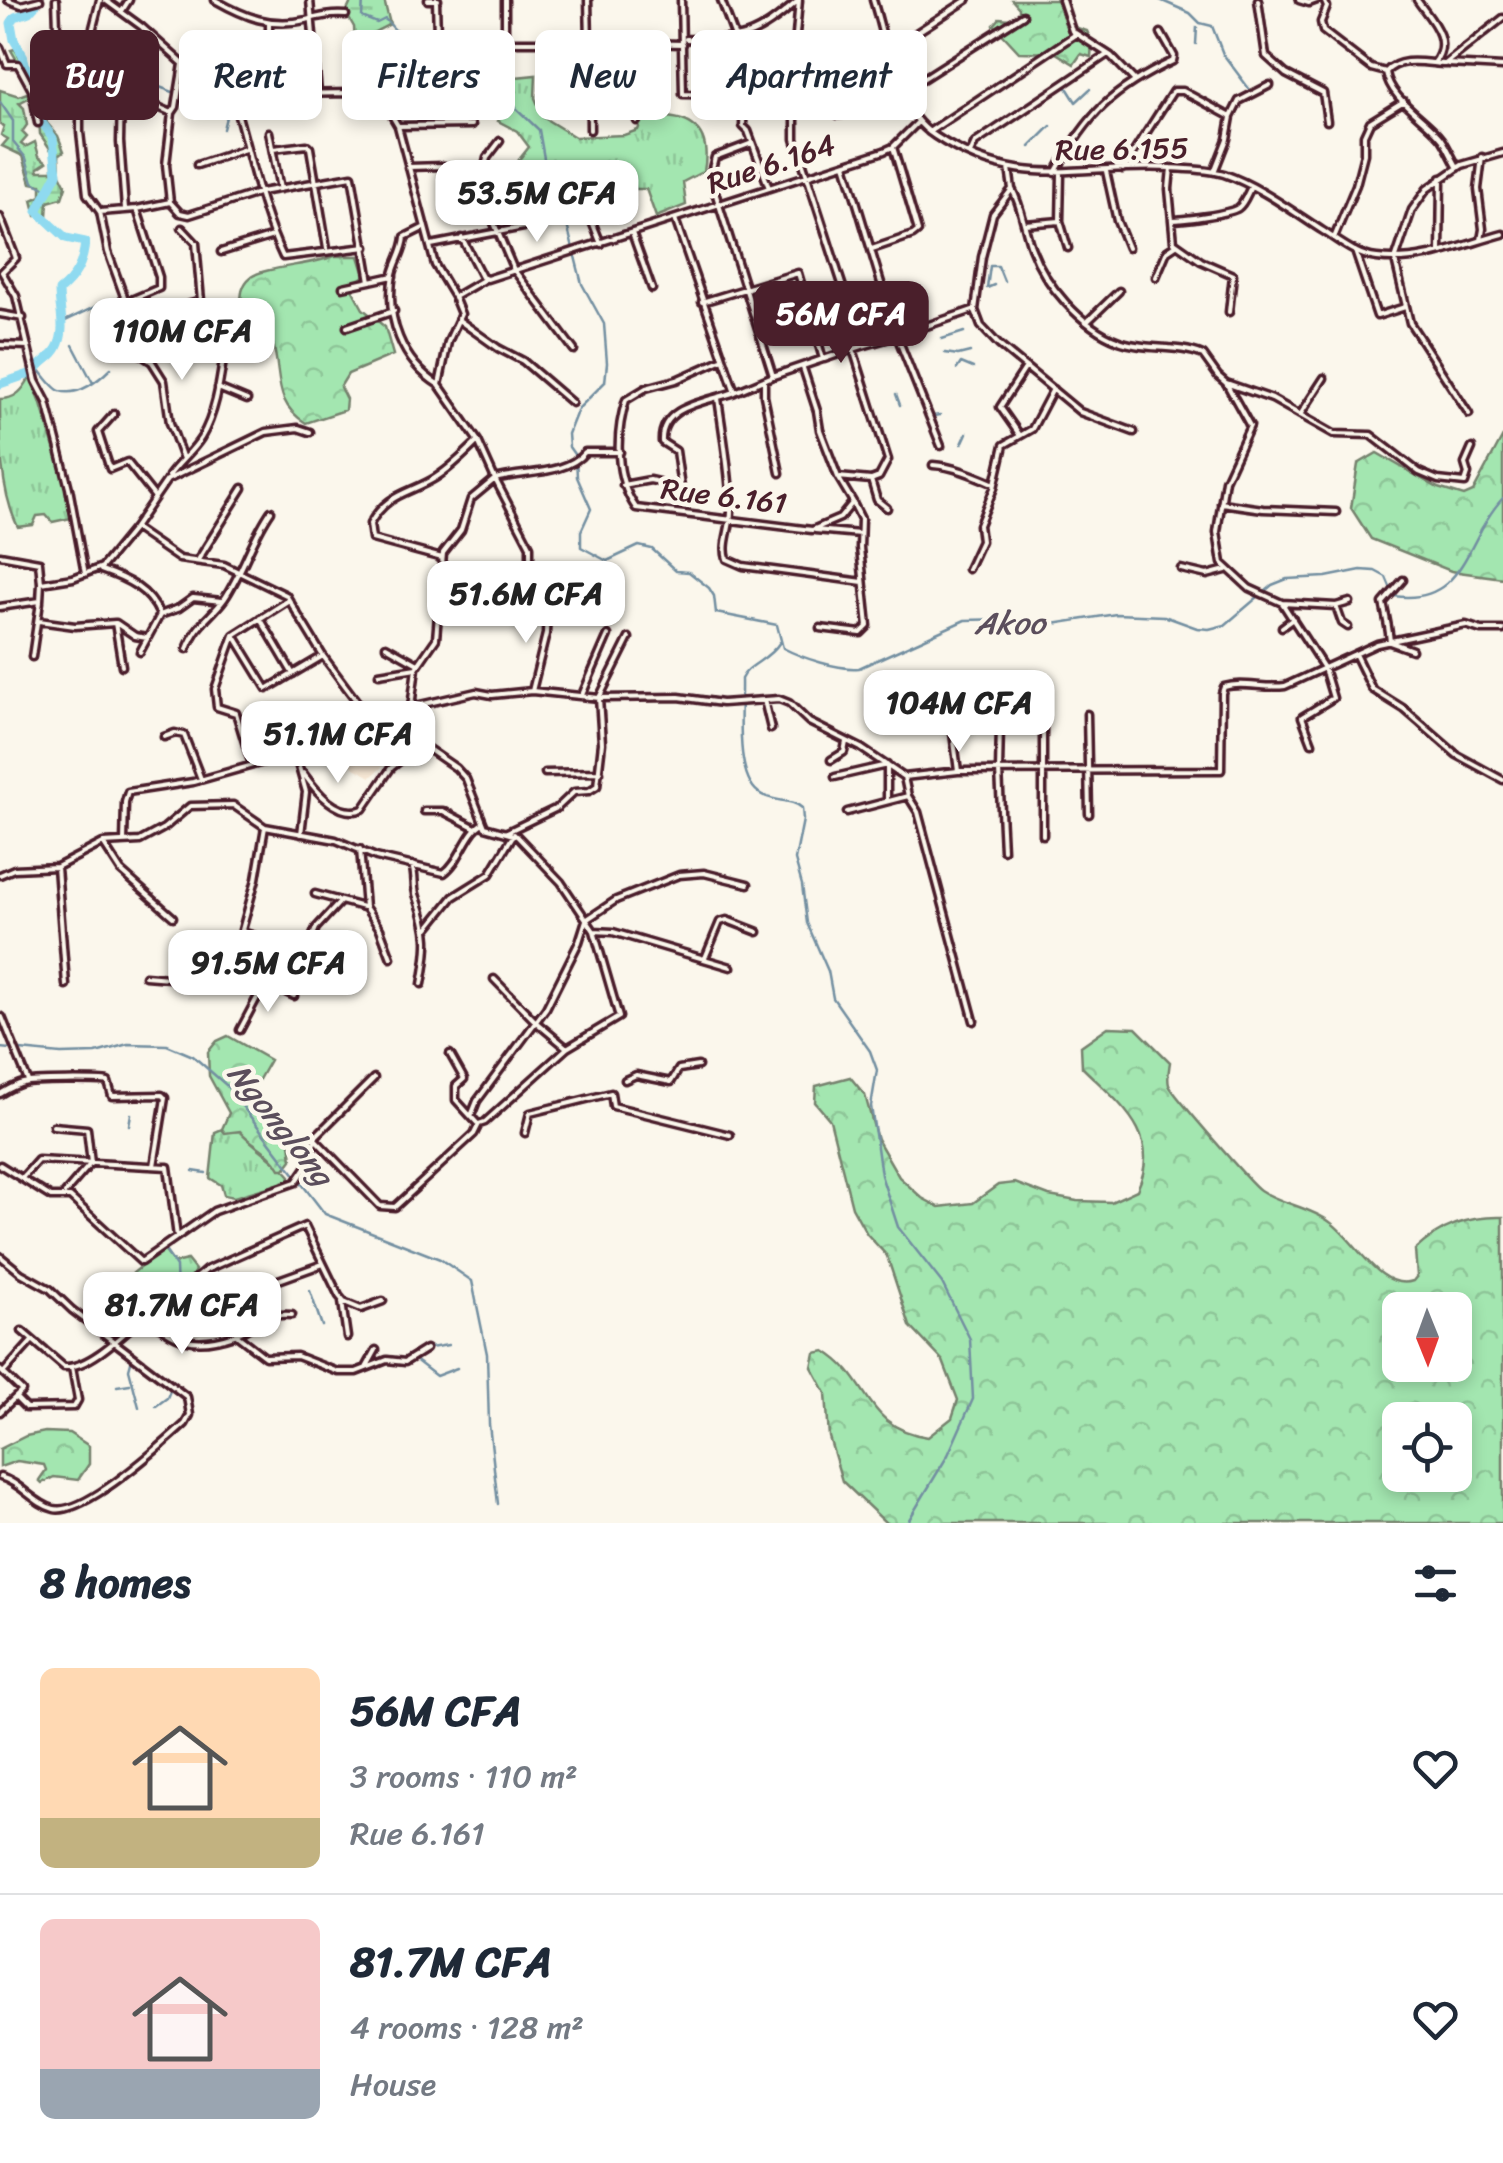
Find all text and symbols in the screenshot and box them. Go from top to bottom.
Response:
chip: Buy [30,30,159,120]
chip: Rent [179,30,322,120]
chip: Filters [342,30,515,120]
chip: New [535,30,671,120]
chip: Apartment [691,30,927,120]
street label: Rue 6.164 [700,118,842,210]
street label: Rue 6.155 [1055,121,1189,177]
pin: 53.5M CFA [423,160,651,245]
text: 53.5M CFA [457,164,617,221]
pin: 56M CFA [749,281,933,366]
text: 56M CFA [776,285,906,342]
pin: 110M CFA [79,298,285,383]
text: 110M CFA [112,302,252,359]
street label: Rue 6.161 [658,461,790,531]
pin: 51.6M CFA [412,561,640,646]
text: 51.6M CFA [449,565,603,622]
water label: Akoo [974,595,1047,652]
pin: 104M CFA [856,670,1062,755]
text: 104M CFA [886,674,1032,731]
pin: 51.1M CFA [224,701,452,786]
text: 51.1M CFA [263,705,413,762]
pin: 91.5M CFA [154,930,382,1015]
text: 91.5M CFA [190,934,346,991]
water label: Ngonglong [212,1049,351,1201]
pin: 81.7M CFA [68,1272,296,1357]
text: 81.7M CFA [105,1276,259,1333]
north arrow [1382,1292,1472,1382]
map controls [1382,1292,1472,1492]
button: locate [1382,1402,1472,1492]
text: 8 homes [40,1546,191,1620]
icon: filters [1408,1556,1463,1611]
text: 56M CFA [350,1674,521,1748]
icon: home [120,1708,240,1828]
icon: heart [1408,1741,1463,1796]
text: 3 rooms · 110 m² [350,1748,578,1805]
text: Rue 6.161 [350,1805,485,1862]
text: 81.7M CFA [350,1925,552,1999]
icon: home [120,1959,240,2079]
icon: heart [1408,1992,1463,2047]
text: 4 rooms · 128 m² [350,1999,584,2056]
text: House [350,2056,436,2113]

